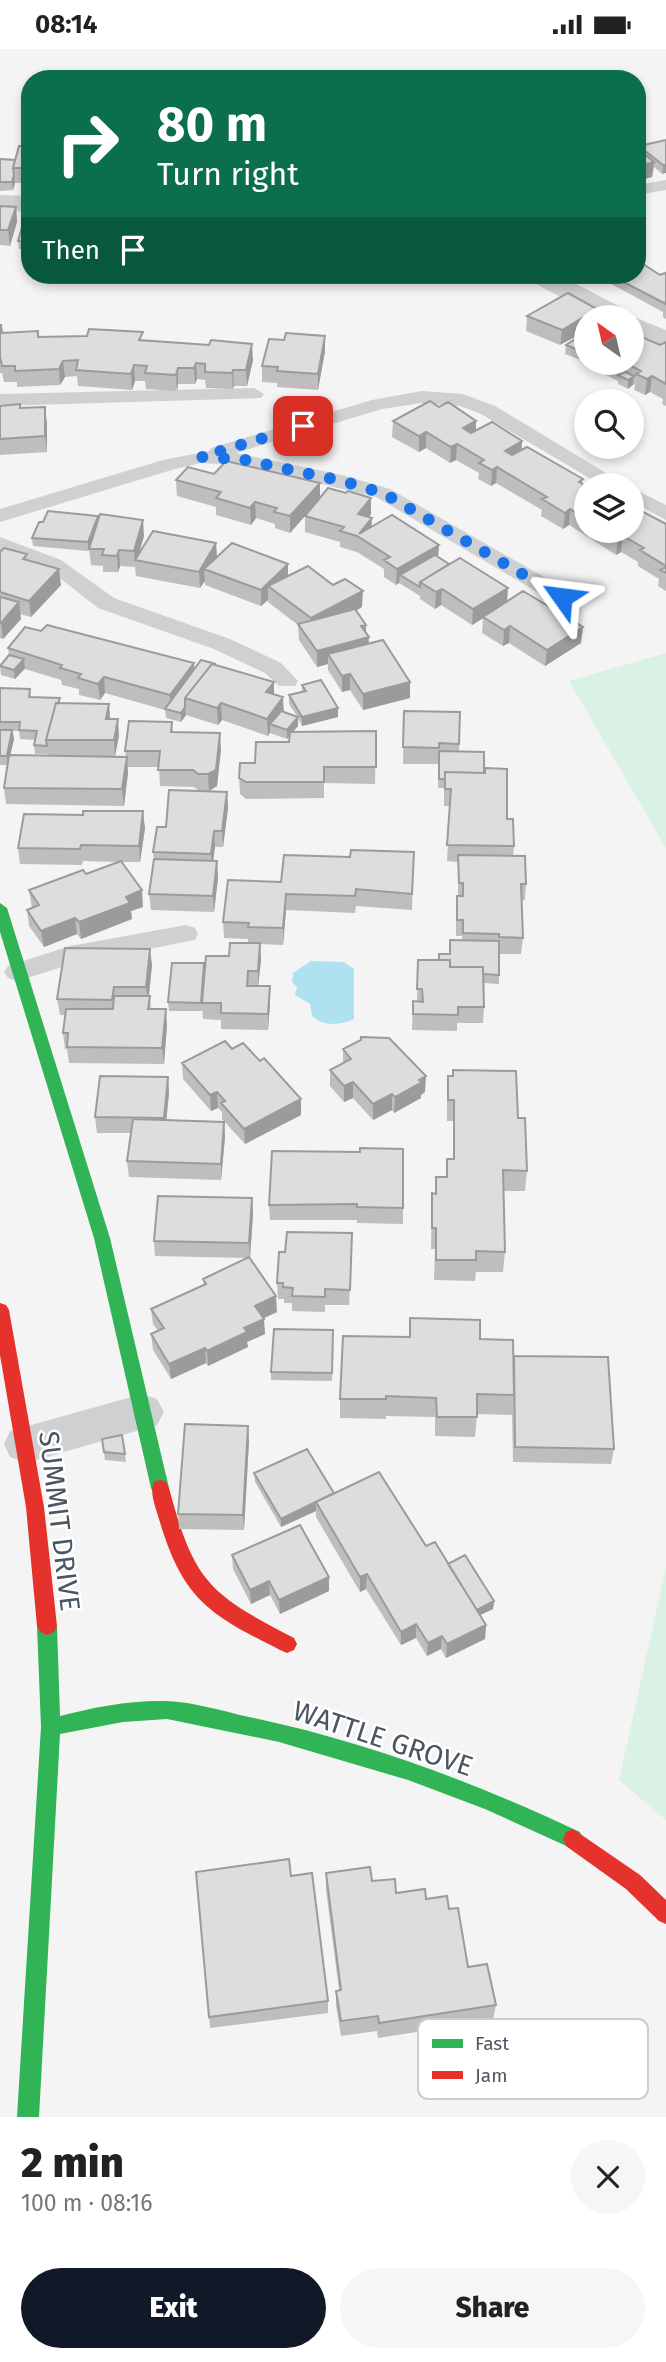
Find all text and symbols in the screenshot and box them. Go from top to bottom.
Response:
text: 08:14 [35,9,97,40]
text: 80 m [157,95,267,154]
icon: right [42,98,133,189]
text: Turn right [157,155,299,193]
icon: arrive [114,231,152,269]
text: Then [42,235,100,266]
north arrow [574,305,644,375]
map controls [574,305,644,543]
button: search [574,389,644,459]
pin [273,396,333,456]
icon: arrive [284,407,322,445]
button: layers [574,473,644,543]
position arrow [525,560,599,634]
street label: SUMMIT DRIVE [32,1429,87,1613]
street label: WATTLE GROVE [289,1694,477,1783]
legend [418,2019,648,2099]
text: Fast [475,2032,509,2055]
text: Jam [475,2064,507,2087]
text: 2 min [21,2138,124,2188]
button: close [571,2140,645,2214]
text: 100 m · 08:16 [21,2189,152,2217]
button: Exit [21,2268,326,2348]
button: Share [340,2268,645,2348]

